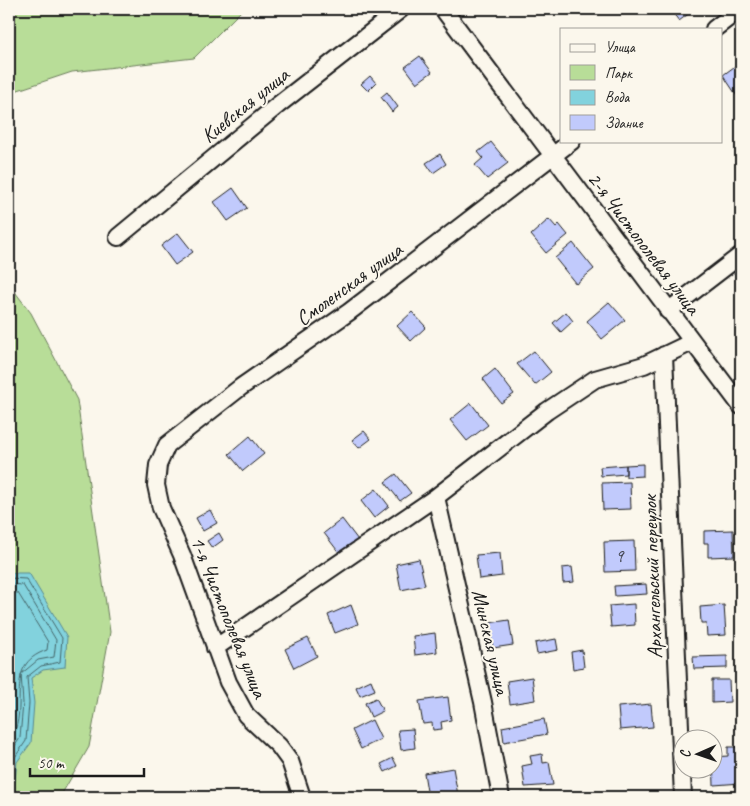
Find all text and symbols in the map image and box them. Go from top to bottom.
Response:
legend [560,28,722,142]
text: Улица [605,38,636,57]
street label: Киевская улица [196,60,296,148]
text: Парк [605,64,633,83]
text: Вода [605,88,630,107]
text: Здание [605,114,644,133]
street label: 2-я Чистополевая улица [582,166,707,321]
street label: Смоленская улица [291,236,409,331]
street label: Архангельский переулок [636,493,668,659]
street label: 1-я Чистополевая улица [185,532,274,703]
house number: 9 [615,544,625,568]
street label: Минская улица [466,587,516,700]
north arrow [672,728,722,778]
scale bar [30,746,144,778]
text: С [677,749,694,758]
text: 50 m [38,754,65,773]

